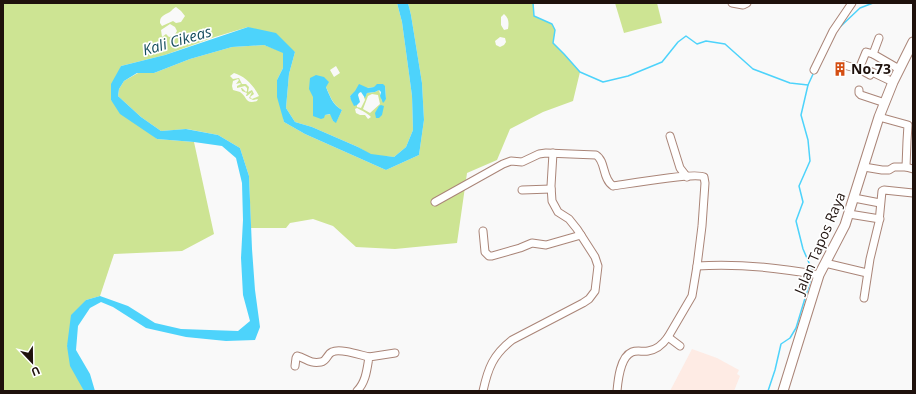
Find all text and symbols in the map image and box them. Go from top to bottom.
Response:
water label: Kali Cikeas [140,21,214,59]
place label: No.73 [851,59,891,78]
building icon: No.73 [832,61,848,77]
street label: Jalan Tapos Raya [789,189,850,299]
north arrow [12,342,52,382]
text: U [29,363,43,380]

